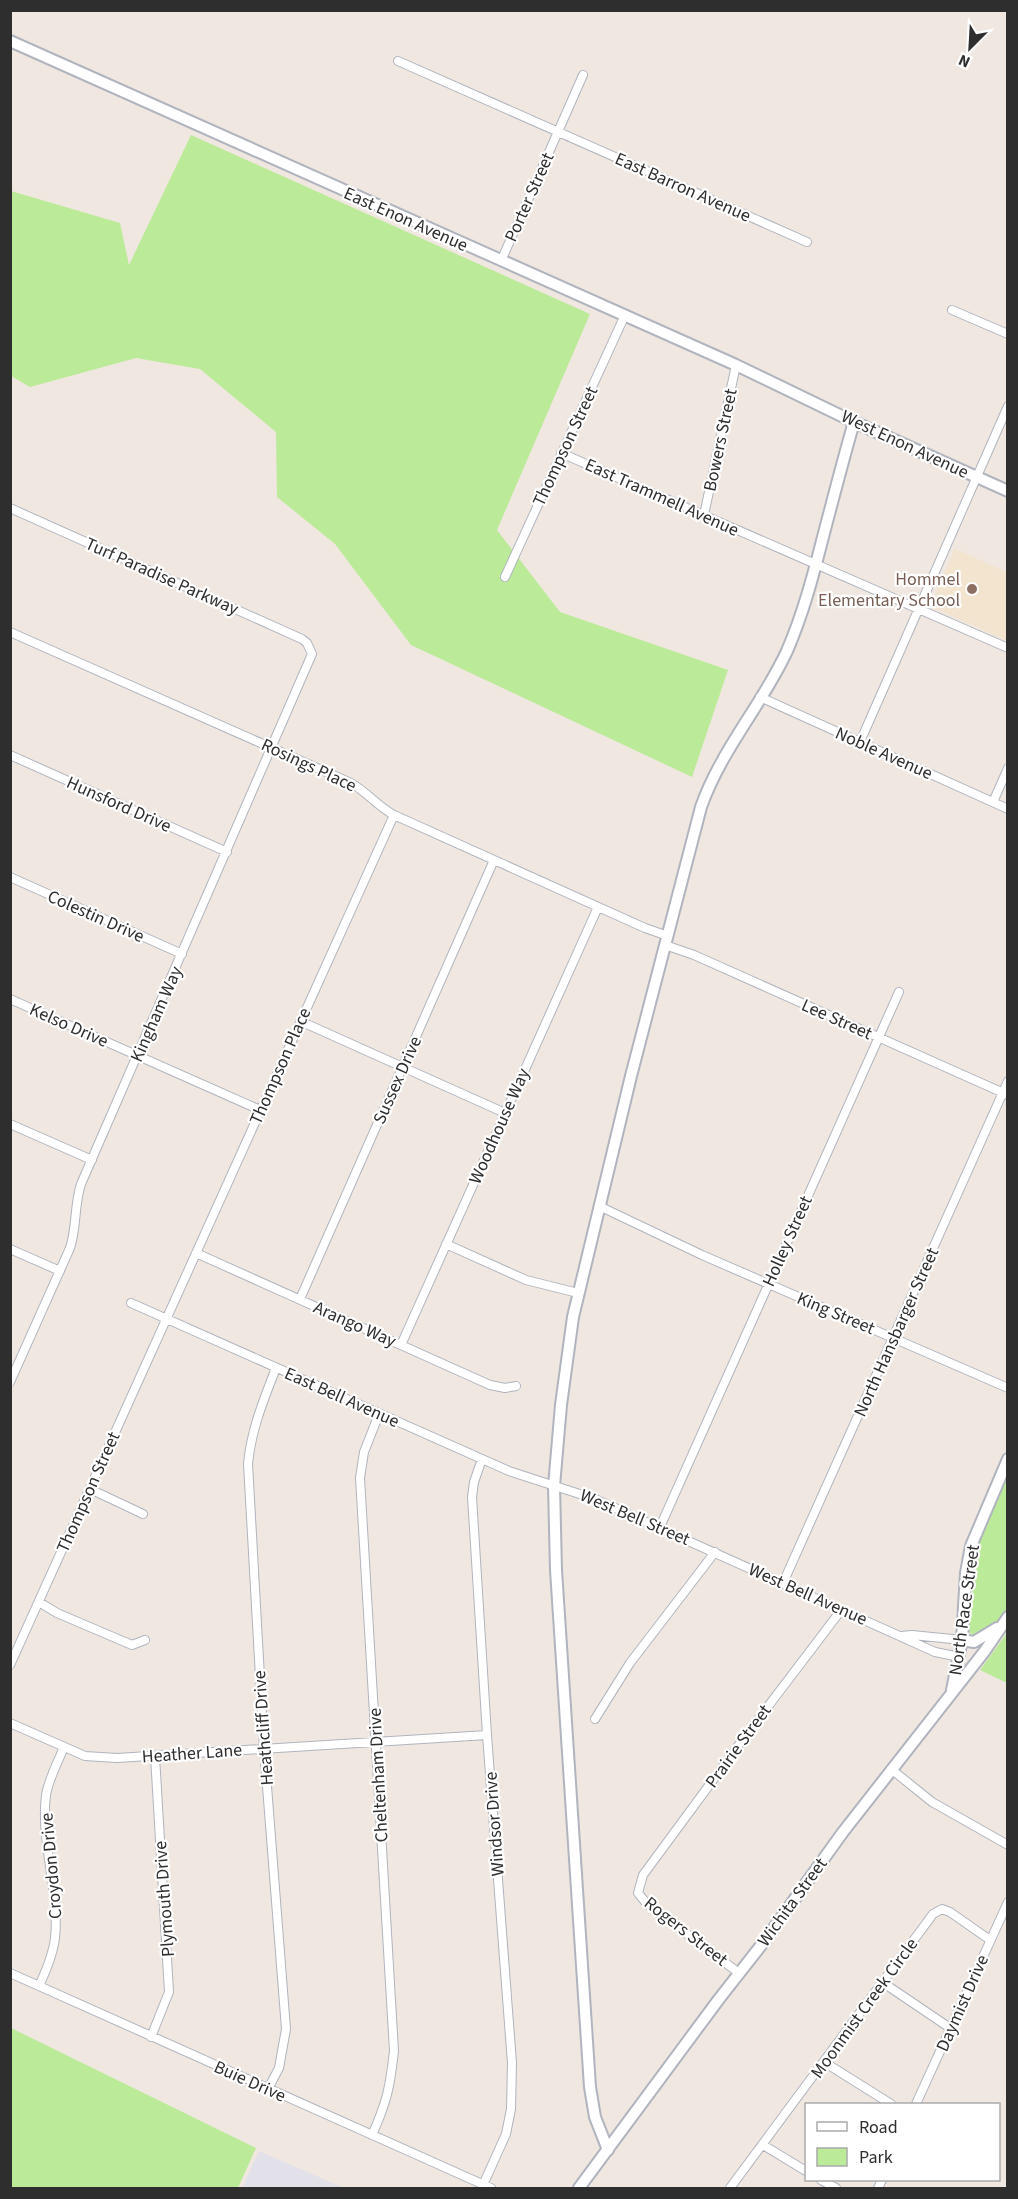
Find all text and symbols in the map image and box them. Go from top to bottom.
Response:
north arrow [940,18,1000,78]
text: N [955,49,974,73]
street label: East Barron Avenue [611,146,755,229]
street label: Porter Street [499,149,560,246]
street label: East Enon Avenue [340,181,472,258]
street label: Thompson Street [527,382,604,510]
street label: Bowers Street [697,386,744,494]
street label: West Enon Avenue [837,404,973,485]
street label: East Trammell Avenue [581,452,743,543]
street label: Turf Paradise Parkway [81,531,243,622]
place label: Hommel Elementary School [818,567,960,613]
marker: Hommel Elementary School [965,582,979,596]
street label: Noble Avenue [831,721,936,786]
street label: Rosings Place [257,732,361,798]
street label: Hunsford Drive [62,770,175,839]
street label: Colestin Drive [43,884,148,949]
street label: Kingham Way [124,962,189,1066]
street label: Lee Street [797,993,876,1046]
street label: Kelso Drive [25,997,112,1054]
street label: Thompson Place [244,1004,317,1129]
street label: Sussex Drive [367,1032,428,1128]
street label: Woodhouse Way [463,1064,536,1188]
street label: Holley Street [756,1192,819,1291]
street label: North Hansbarger Street [848,1244,945,1421]
street label: King Street [793,1286,879,1341]
street label: Arango Way [310,1295,401,1354]
street label: East Bell Avenue [280,1361,403,1434]
street label: Thompson Street [51,1428,126,1557]
street label: West Bell Street [576,1483,694,1552]
street label: North Race Street [943,1543,986,1677]
street label: West Bell Avenue [744,1557,871,1632]
street label: Heathcliff Drive [247,1669,280,1786]
street label: Prairie Street [700,1699,777,1793]
street label: Cheltenham Drive [362,1707,395,1843]
street label: Heather Lane [141,1738,243,1769]
street label: Windsor Drive [478,1771,511,1877]
street label: Croydon Drive [34,1812,69,1920]
street label: Plymouth Drive [148,1840,181,1958]
street label: Wichita Street [752,1853,833,1952]
street label: Rogers Street [639,1891,733,1972]
street label: Moonmist Creek Circle [805,1933,924,2084]
street label: Daymist Drive [930,1951,995,2056]
street label: Buie Drive [210,2055,290,2108]
legend [805,2103,1000,2181]
text: Road [859,2115,898,2140]
text: Park [859,2145,893,2170]

